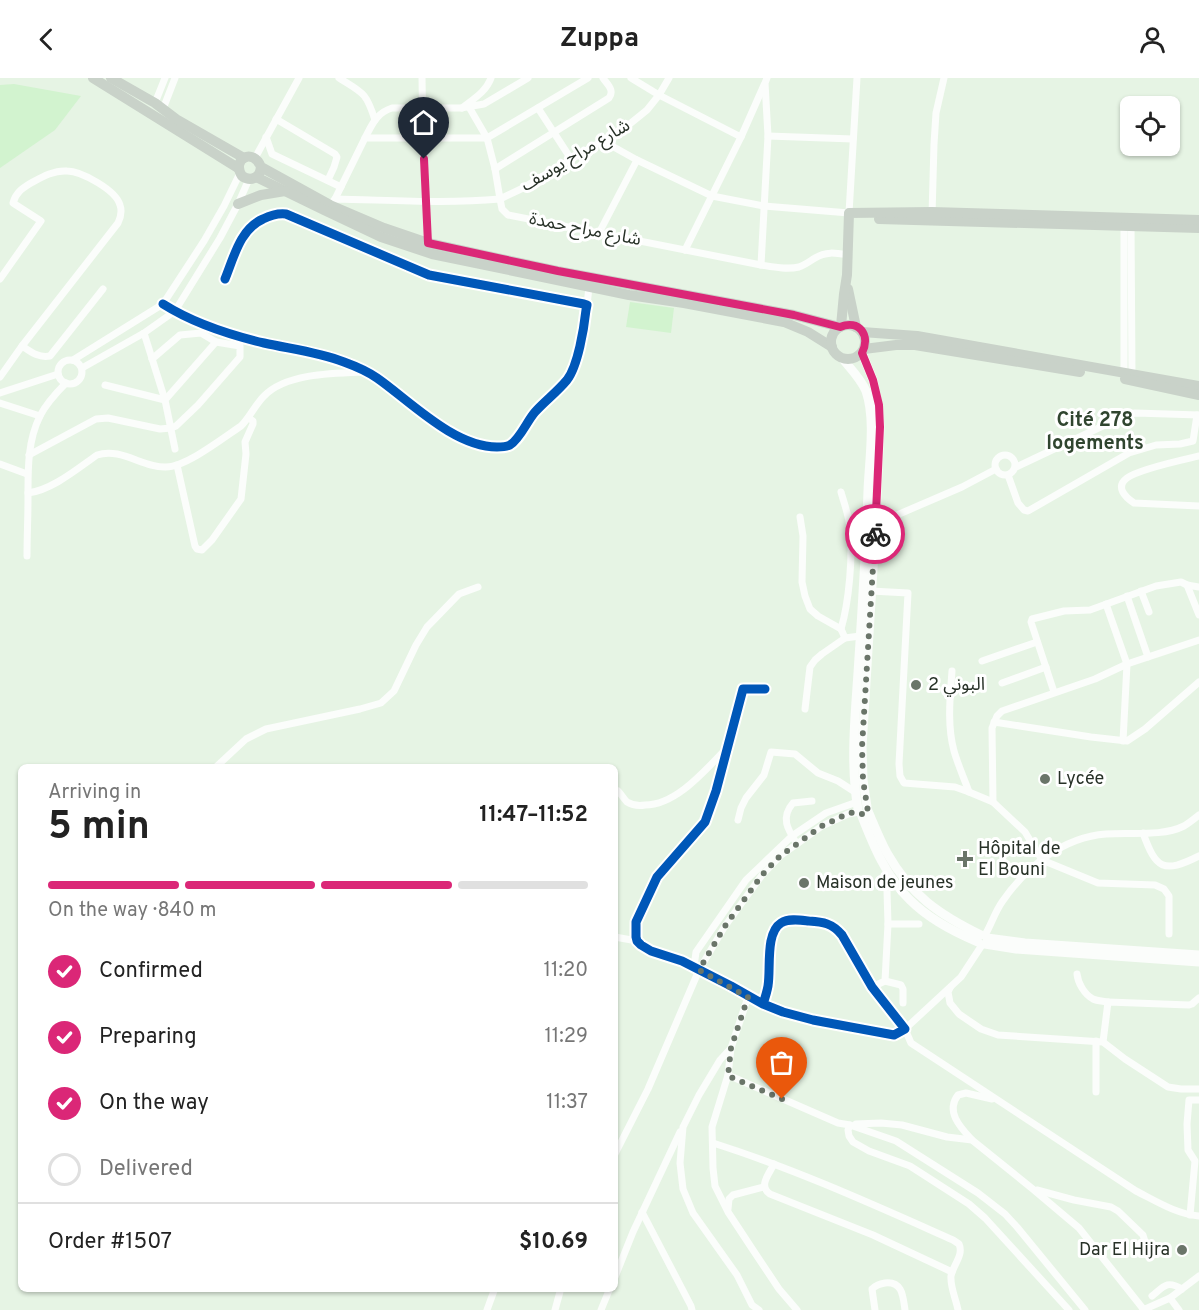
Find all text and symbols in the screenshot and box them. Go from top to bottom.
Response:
text: Zuppa [560,22,639,56]
icon: back [30,23,63,56]
icon: person [1136,23,1169,56]
map controls [1120,96,1180,156]
button: locate [1120,96,1180,156]
pin [398,97,449,159]
icon: home [407,106,440,139]
street label: شارع مراح يوسف [517,114,635,198]
street label: شارع مراح حمدة [527,208,643,253]
district label: Cité 278 logements [1046,408,1144,457]
courier [845,504,905,564]
icon: bike [859,518,892,551]
place label: البوني 2 [928,674,985,697]
marker: البوني 2 [909,678,923,692]
place label: Lycée [1057,768,1104,791]
marker: Lycée [1038,772,1052,786]
text: Arriving in [48,780,141,806]
text: 11:47–11:52 [479,802,588,829]
text: 5 min [48,804,150,853]
place label: Hôpital de El Bouni [978,838,1060,882]
marker: Hôpital de El Bouni [956,850,974,868]
place label: Maison de jeunes [816,872,953,895]
marker: Maison de jeunes [797,876,811,890]
text: On the way · 840 m [48,898,217,924]
icon: check [48,955,81,988]
text: Confirmed [99,958,203,985]
text: 11:20 [544,958,588,984]
icon: check [48,1021,81,1054]
text: Preparing [99,1024,197,1051]
text: 11:29 [544,1024,588,1050]
pin [756,1037,807,1099]
icon: bag [765,1046,798,1079]
icon: check [48,1087,81,1120]
text: On the way [99,1090,209,1117]
text: 11:37 [546,1090,588,1116]
text: Delivered [99,1156,193,1183]
text: Order #1507 [48,1229,172,1256]
text: $10.69 [519,1229,588,1256]
place label: Dar El Hijra [1079,1239,1170,1262]
marker: Dar El Hijra [1175,1243,1189,1257]

